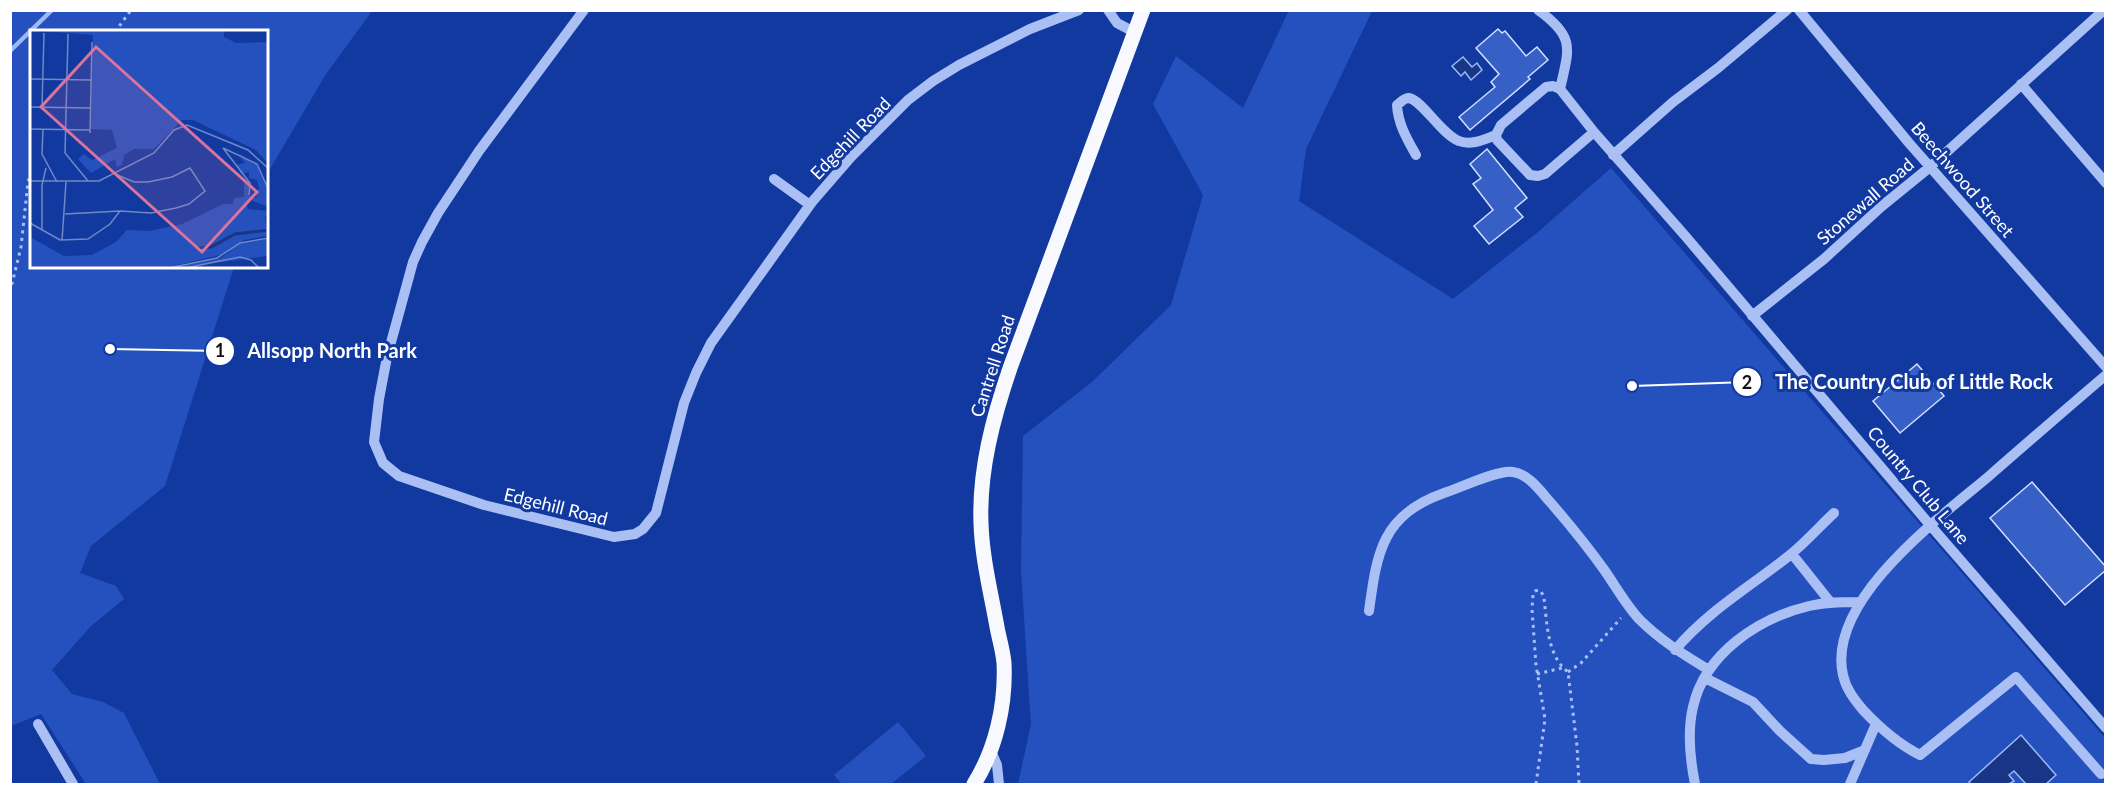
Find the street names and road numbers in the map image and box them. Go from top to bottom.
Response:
street label: Edgehill Road [805,92,895,184]
street label: Beechwood Street [1907,117,2019,242]
street label: Stonewall Road [1812,153,1918,249]
street label: Cantrell Road [965,312,1019,420]
street label: Country Club Lane [1863,422,1975,548]
street label: Edgehill Road [502,482,610,530]

